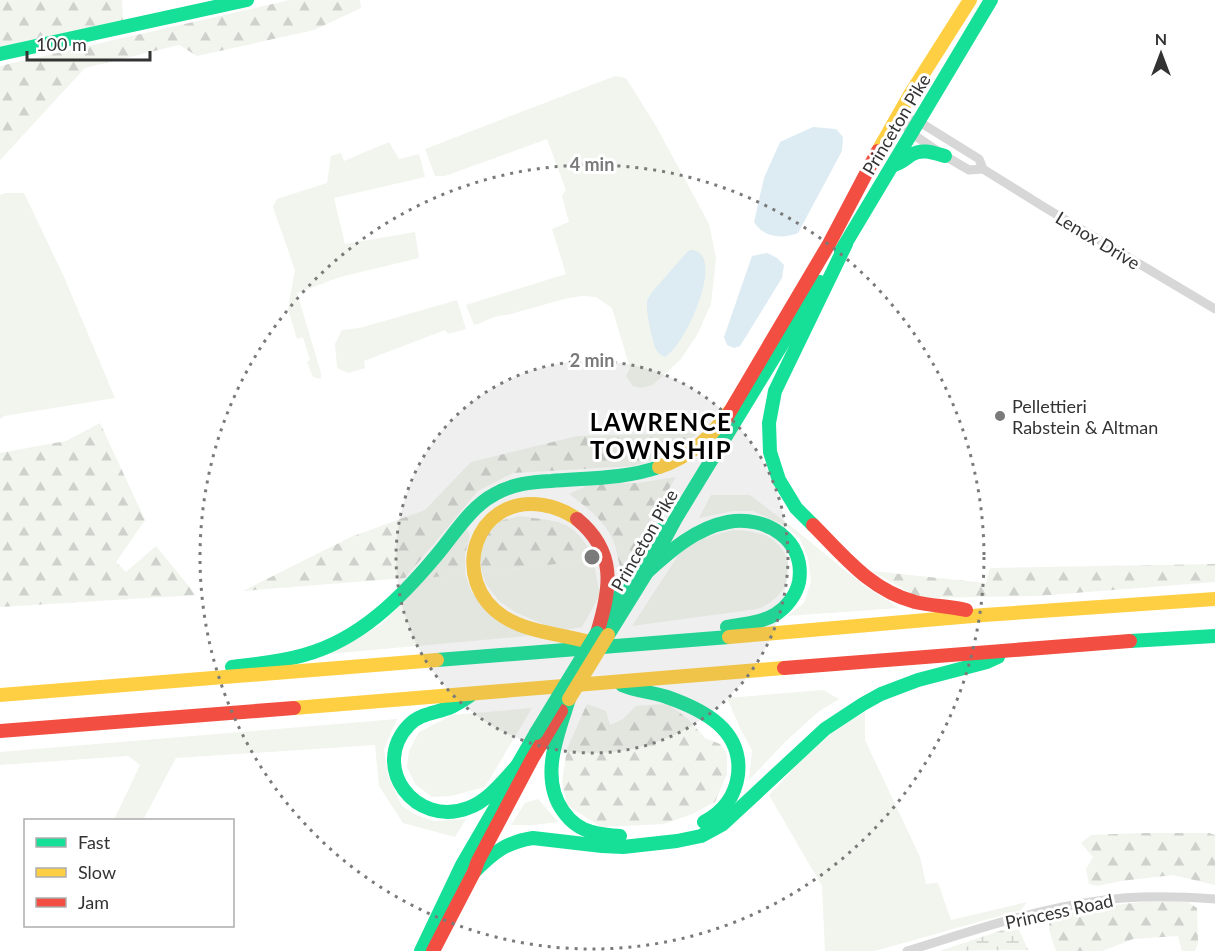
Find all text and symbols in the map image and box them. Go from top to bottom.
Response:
scale bar [27,24,150,62]
north arrow [1131,24,1191,84]
text: N [1155,29,1167,48]
text: 100 m [36,33,87,55]
street label: Princeton Pike [857,70,935,178]
text: 4 min [570,153,614,175]
street label: Lenox Drive [1052,206,1144,274]
text: 2 min [570,349,614,371]
place label: Pellettieri Rabstein & Altman [1012,395,1158,438]
district label: LAWRENCE TOWNSHIP [590,407,732,464]
marker: Pellettieri Rabstein & Altman [993,409,1007,423]
street label: Princeton Pike [606,485,682,595]
centre of rings [582,547,602,567]
legend [24,819,234,927]
text: Fast [78,831,111,853]
text: Slow [78,861,116,883]
street label: Princess Road [1003,889,1115,933]
text: Jam [78,891,109,913]

